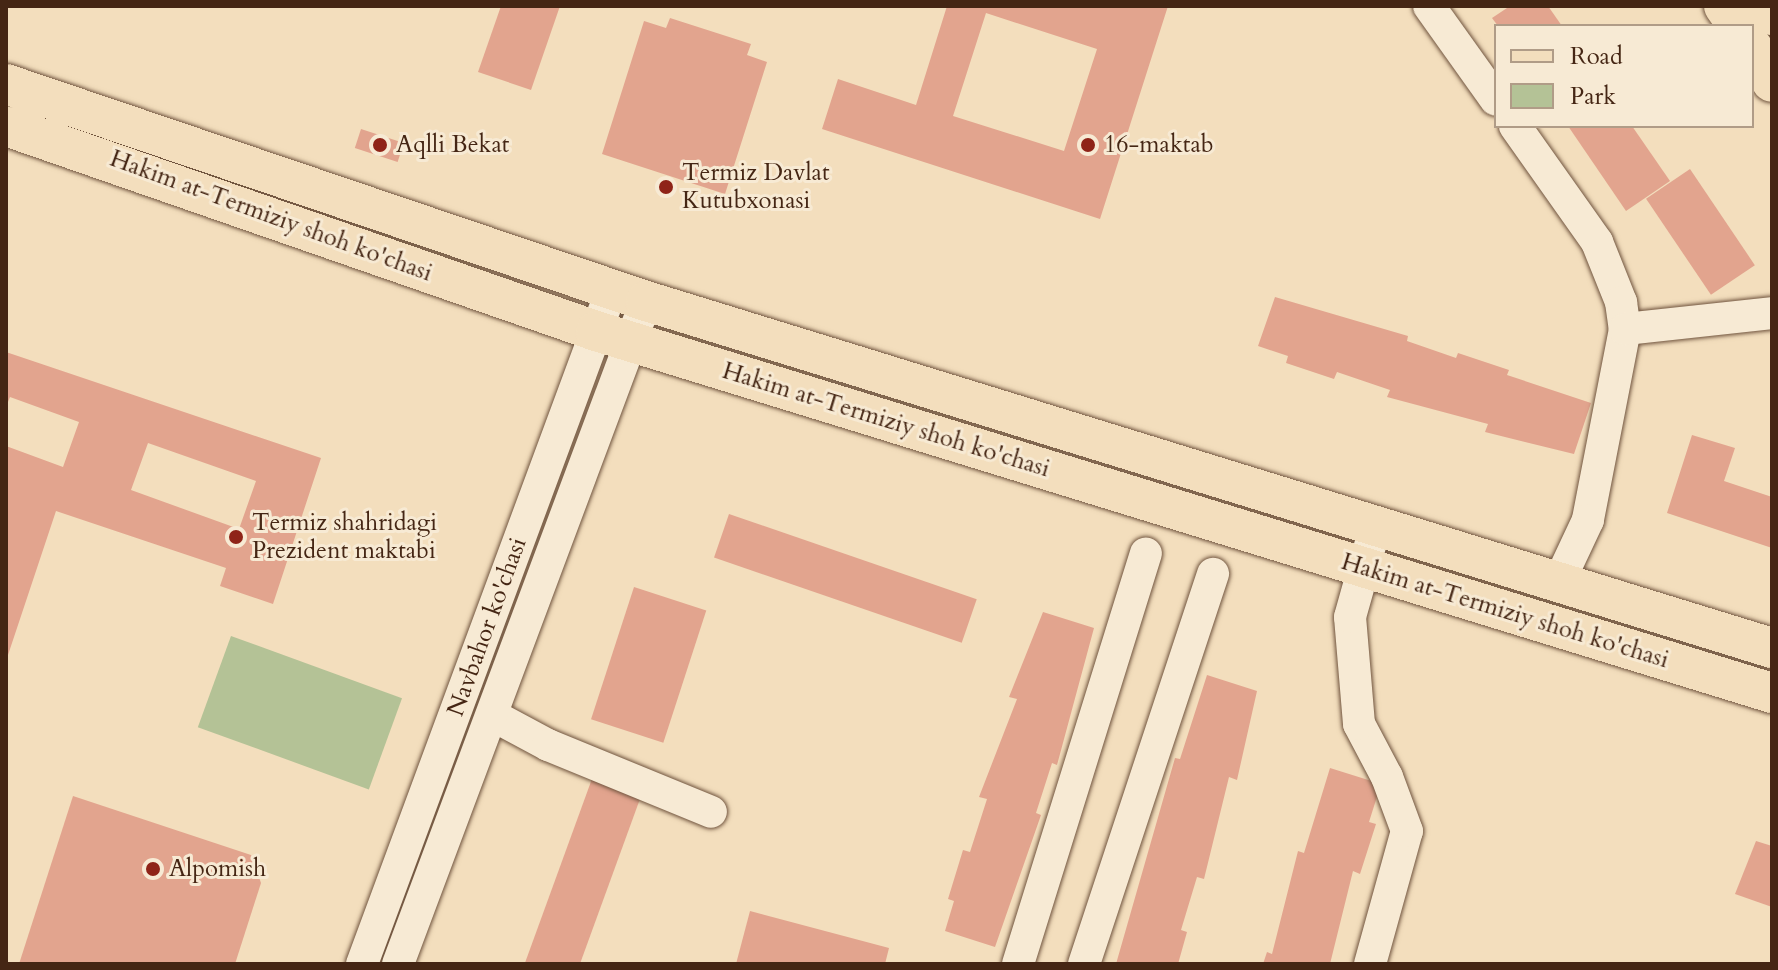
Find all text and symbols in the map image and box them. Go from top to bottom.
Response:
legend [1494,24,1754,128]
text: Road [1570,40,1623,73]
text: Park [1570,80,1616,113]
place label: Aqlli Bekat [396,131,509,159]
place label: 16-maktab [1104,131,1214,159]
marker: Aqlli Bekat [371,136,389,154]
marker: 16-maktab [1079,136,1097,154]
street label: Hakim at-Termiziy shoh ko'chasi [106,144,436,288]
place label: Termiz Davlat Kutubxonasi [682,159,830,215]
marker: Termiz Davlat Kutubxonasi [657,178,675,196]
street label: Hakim at-Termiziy shoh ko'chasi [719,356,1053,484]
place label: Termiz shahridagi Prezident maktabi [252,509,437,565]
marker: Termiz shahridagi Prezident maktabi [227,528,245,546]
street label: Navbahor ko'chasi [441,534,533,720]
street label: Hakim at-Termiziy shoh ko'chasi [1338,547,1672,675]
place label: Alpomish [169,855,266,883]
marker: Alpomish [144,860,162,878]

